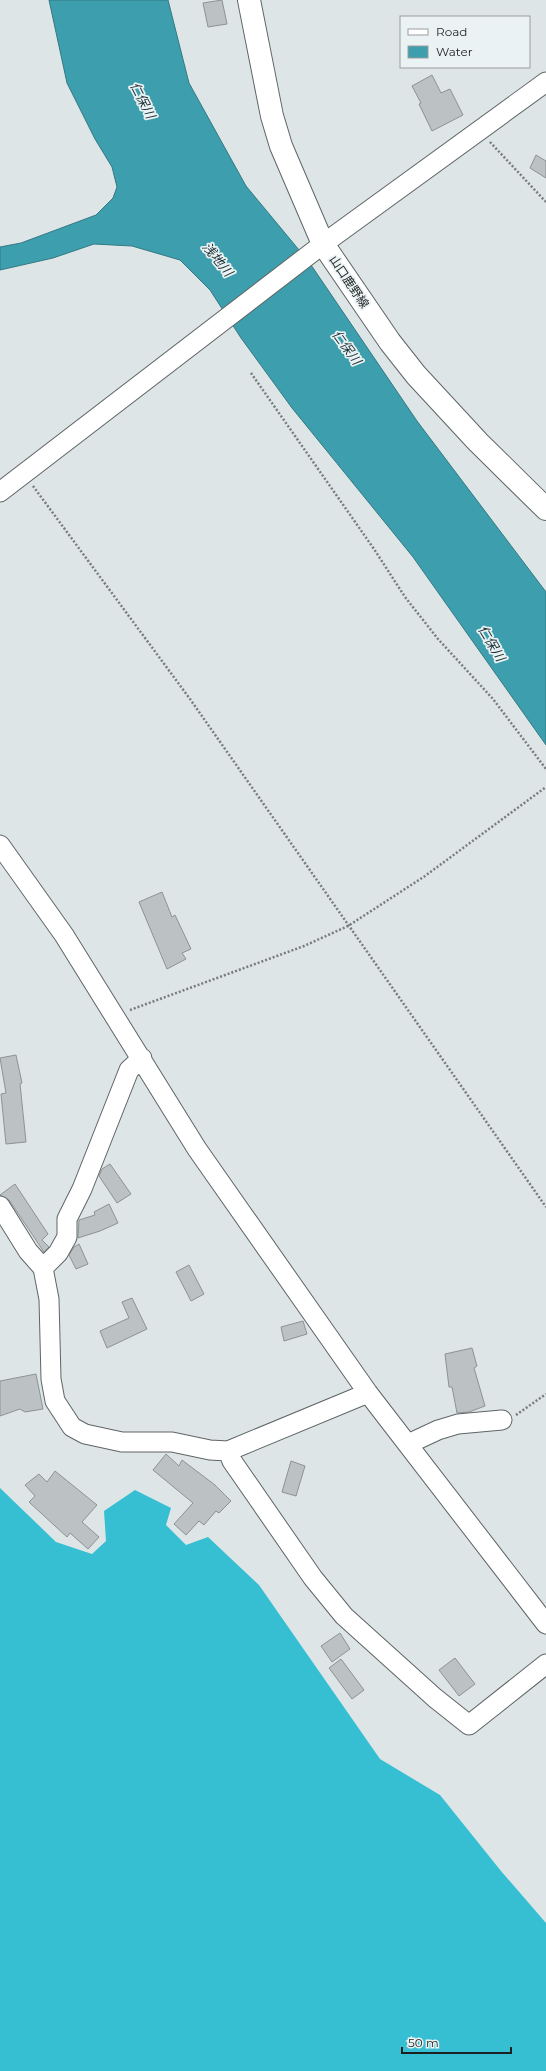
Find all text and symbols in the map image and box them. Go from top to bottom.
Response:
legend [400,16,530,68]
text: Road [436,24,467,39]
text: Water [436,44,473,59]
water label: 仁保川 [127,79,160,123]
water label: 浅地川 [200,239,238,281]
street label: 山口鹿野線 [326,253,372,311]
water label: 仁保川 [329,327,366,369]
water label: 仁保川 [475,622,510,666]
scale bar [402,2029,511,2055]
text: 50 m [408,2035,439,2050]

